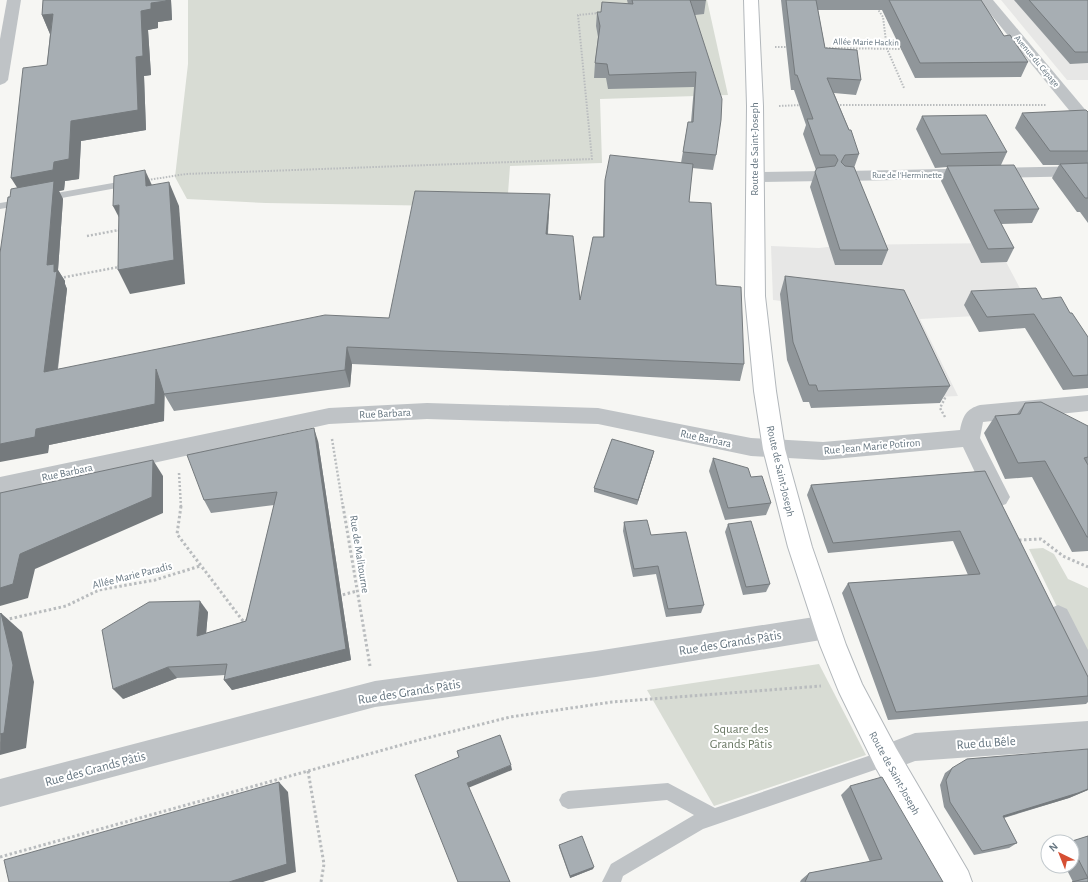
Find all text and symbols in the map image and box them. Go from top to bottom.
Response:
street label: Avenue du Cépage [1012,34,1061,89]
street label: Allée Marie Hackin [833,37,899,48]
street label: Route de Saint-Joseph [749,102,760,196]
street label: Rue de l'Herminette [872,171,942,180]
street label: Rue Barbara [359,407,411,420]
street label: Route de Saint-Joseph [765,424,796,518]
street label: Rue Barbara [679,428,732,449]
street label: Rue Jean Marie Potiron [823,437,921,456]
street label: Rue Barbara [41,462,94,483]
street label: Rue de Malitourne [348,514,371,594]
street label: Allée Marie Paradis [91,560,173,591]
street label: Rue des Grands Pâtis [678,629,783,658]
street label: Rue des Grands Pâtis [357,678,462,707]
park label: Square des Grands Pâtis [710,723,772,751]
street label: Route de Saint-Joseph [867,730,922,817]
street label: Rue du Bêle [956,735,1016,752]
street label: Rue des Grands Pâtis [44,750,147,789]
north arrow [1040,834,1080,874]
text: N [1047,840,1060,854]

